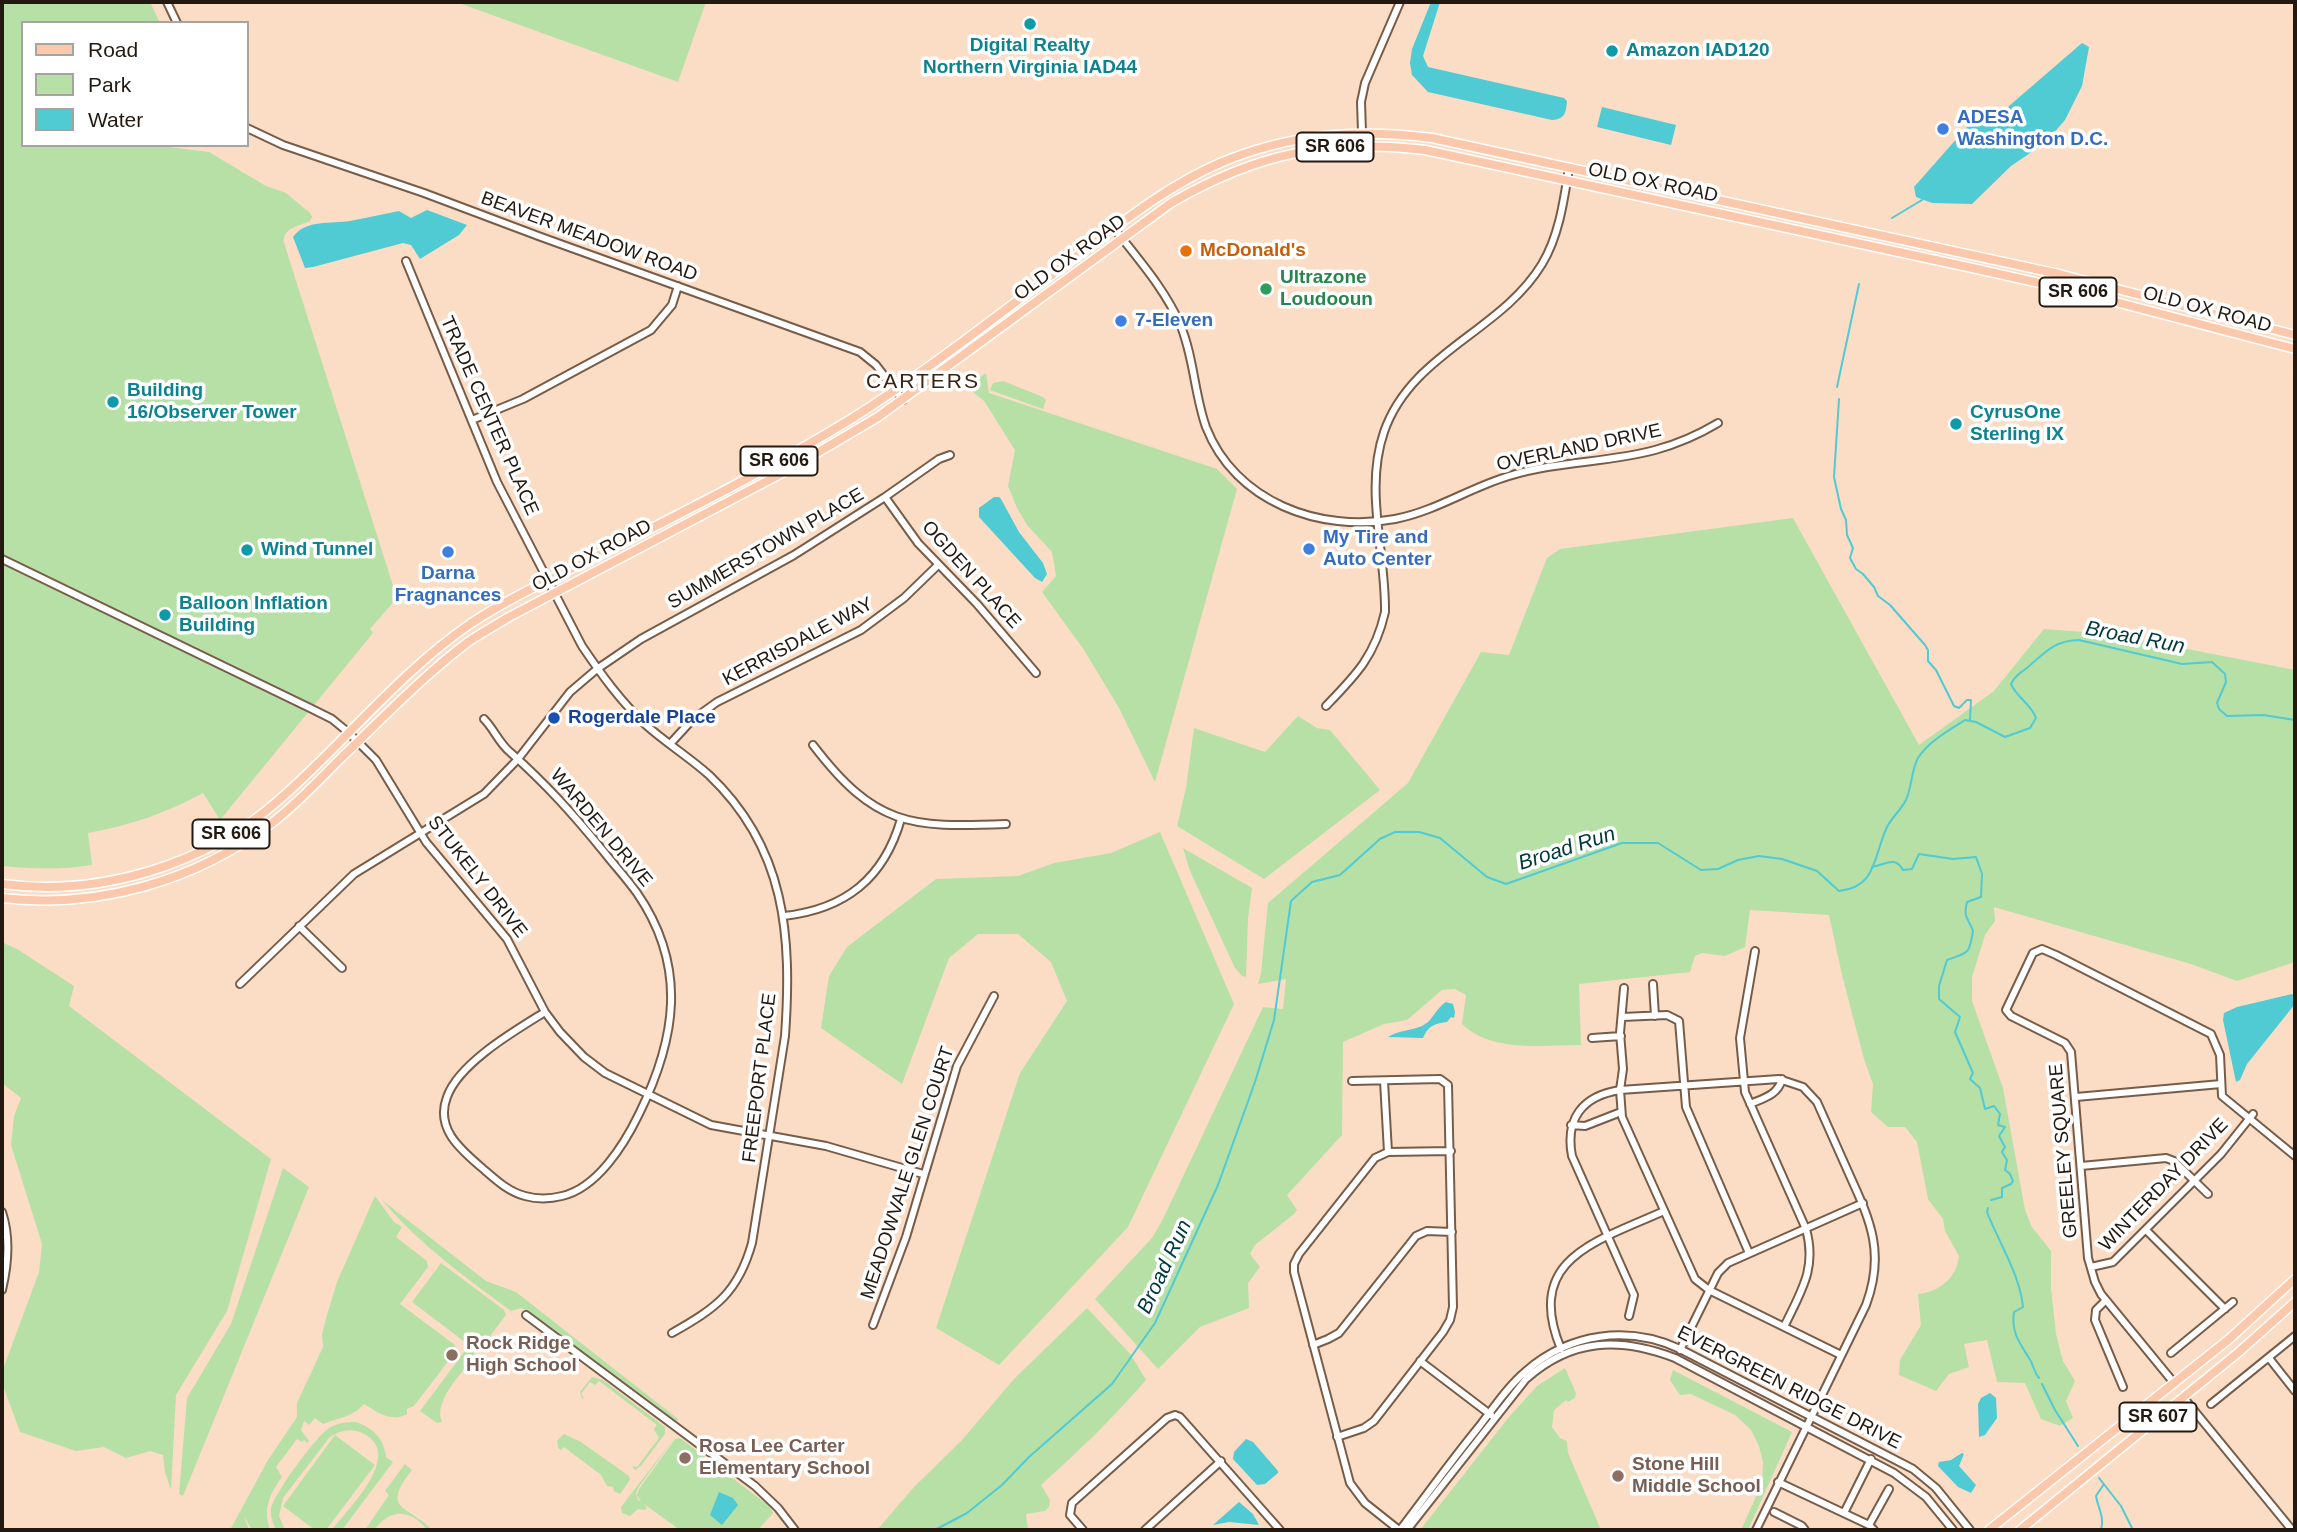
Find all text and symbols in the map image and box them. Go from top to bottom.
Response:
marker: Digital Realty Northern Virginia IAD44 [1022,16,1038,32]
legend [21,21,248,147]
place label: Digital Realty Northern Virginia IAD44 [923,35,1137,79]
text: Road [88,38,138,61]
place label: Amazon IAD120 [1626,40,1770,62]
marker: Amazon IAD120 [1604,43,1620,59]
text: Park [88,73,131,96]
place label: ADESA Washington D.C. [1957,107,2108,151]
text: Water [88,108,143,131]
marker: ADESA Washington D.C. [1935,121,1951,137]
road number: SR 606 [1296,132,1374,162]
street label: OLD OX ROAD [1586,158,1720,208]
street label: BEAVER MEADOW ROAD [478,187,700,287]
street label: OLD OX ROAD [1010,210,1130,306]
place label: McDonald's [1200,240,1306,262]
marker: McDonald's [1178,243,1194,259]
place label: Ultrazone Loudooun [1280,267,1373,311]
road number: SR 606 [2039,278,2116,306]
marker: Ultrazone Loudooun [1258,281,1274,297]
street label: OLD OX ROAD [2140,282,2274,338]
place label: 7-Eleven [1135,310,1213,332]
street label: TRADE CENTER PLACE [435,313,543,519]
marker: 7-Eleven [1113,313,1129,329]
district label: CARTERS [867,369,979,395]
place label: Building 16/Observer Tower [127,380,297,424]
marker: Building 16/Observer Tower [105,394,121,410]
place label: CyrusOne Sterling IX [1970,402,2064,446]
marker: CyrusOne Sterling IX [1948,416,1964,432]
street label: OVERLAND DRIVE [1495,419,1663,477]
road number: SR 606 [740,447,818,476]
street label: SUMMERSTOWN PLACE [664,484,868,614]
street label: OLD OX ROAD [528,515,656,597]
street label: OGDEN PLACE [917,516,1025,634]
place label: My Tire and Auto Center [1323,527,1432,571]
place label: Wind Tunnel [261,539,373,561]
marker: My Tire and Auto Center [1301,541,1317,557]
marker: Wind Tunnel [239,542,255,558]
marker: Darna Fragnances [440,544,456,560]
place label: Darna Fragnances [395,563,501,607]
place label: Balloon Inflation Building [179,593,328,637]
street label: KERRISDALE WAY [719,593,877,691]
marker: Balloon Inflation Building [157,607,173,623]
water label: Broad Run [2083,616,2187,660]
place label: Rogerdale Place [568,707,716,729]
marker: Rogerdale Place [546,710,562,726]
street label: WARDEN DRIVE [545,764,657,892]
street label: STUKELY DRIVE [422,811,532,943]
road number: SR 606 [192,820,270,848]
water label: Broad Run [1515,822,1619,876]
street label: FREEPORT PLACE [738,992,782,1164]
street label: MEADOWVALE GLEN COURT [856,1044,960,1302]
street label: GREELEY SQUARE [2045,1063,2083,1239]
street label: WINTERDAY DRIVE [2095,1114,2233,1256]
water label: Broad Run [1132,1216,1198,1318]
street label: EVERGREEN RIDGE DRIVE [1673,1322,1905,1454]
place label: Rock Ridge High School [466,1333,577,1377]
marker: Rock Ridge High School [444,1347,460,1363]
road number: SR 607 [2120,1402,2196,1432]
place label: Rosa Lee Carter Elementary School [699,1436,870,1480]
marker: Rosa Lee Carter Elementary School [677,1450,693,1466]
place label: Stone Hill Middle School [1632,1454,1761,1498]
marker: Stone Hill Middle School [1610,1468,1626,1484]

